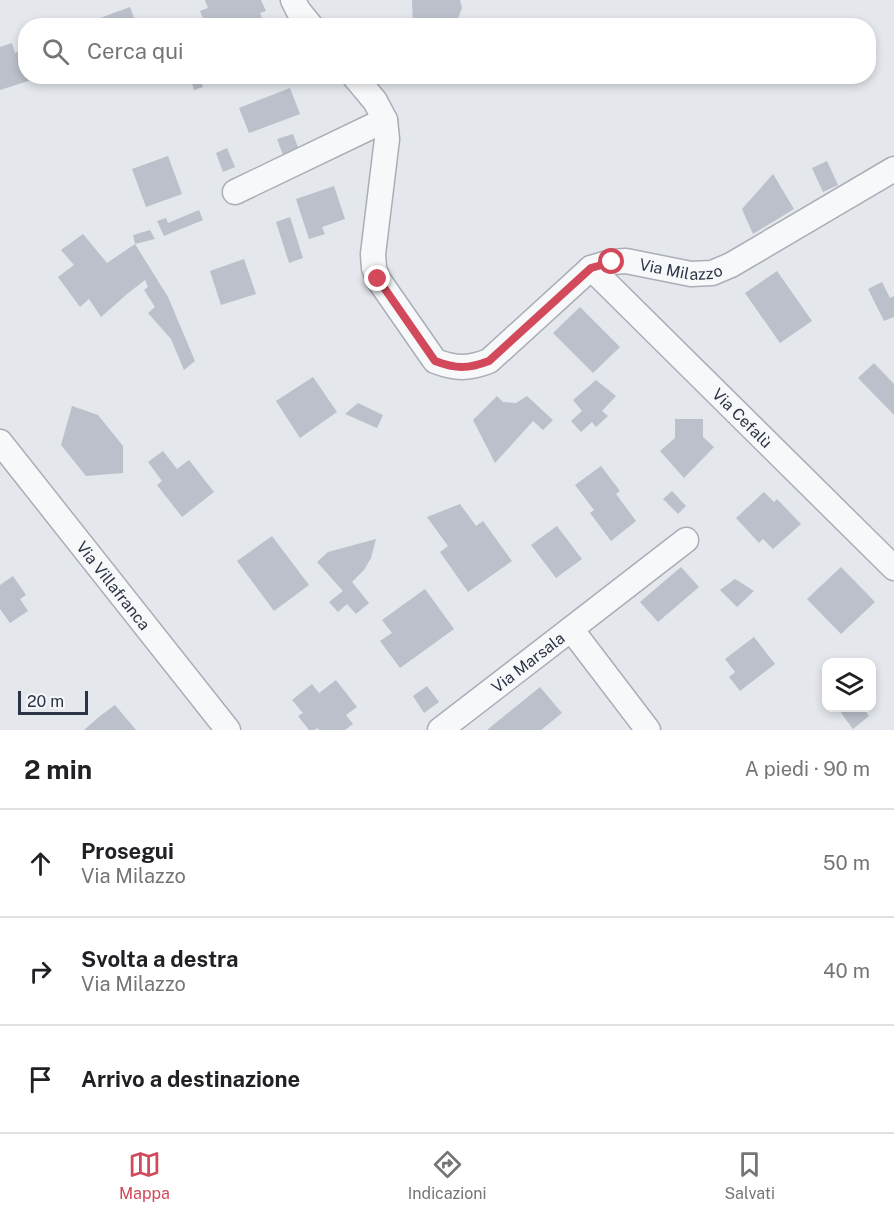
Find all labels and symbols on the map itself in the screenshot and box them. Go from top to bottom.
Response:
route start [598,248,624,274]
street label: Via Milazzo [638,254,725,284]
route end [364,265,390,291]
street label: Via Cefalù [709,384,776,451]
street label: Via Villafranca [73,537,154,634]
street label: Via Marsala [488,628,568,696]
scale bar [18,688,88,716]

